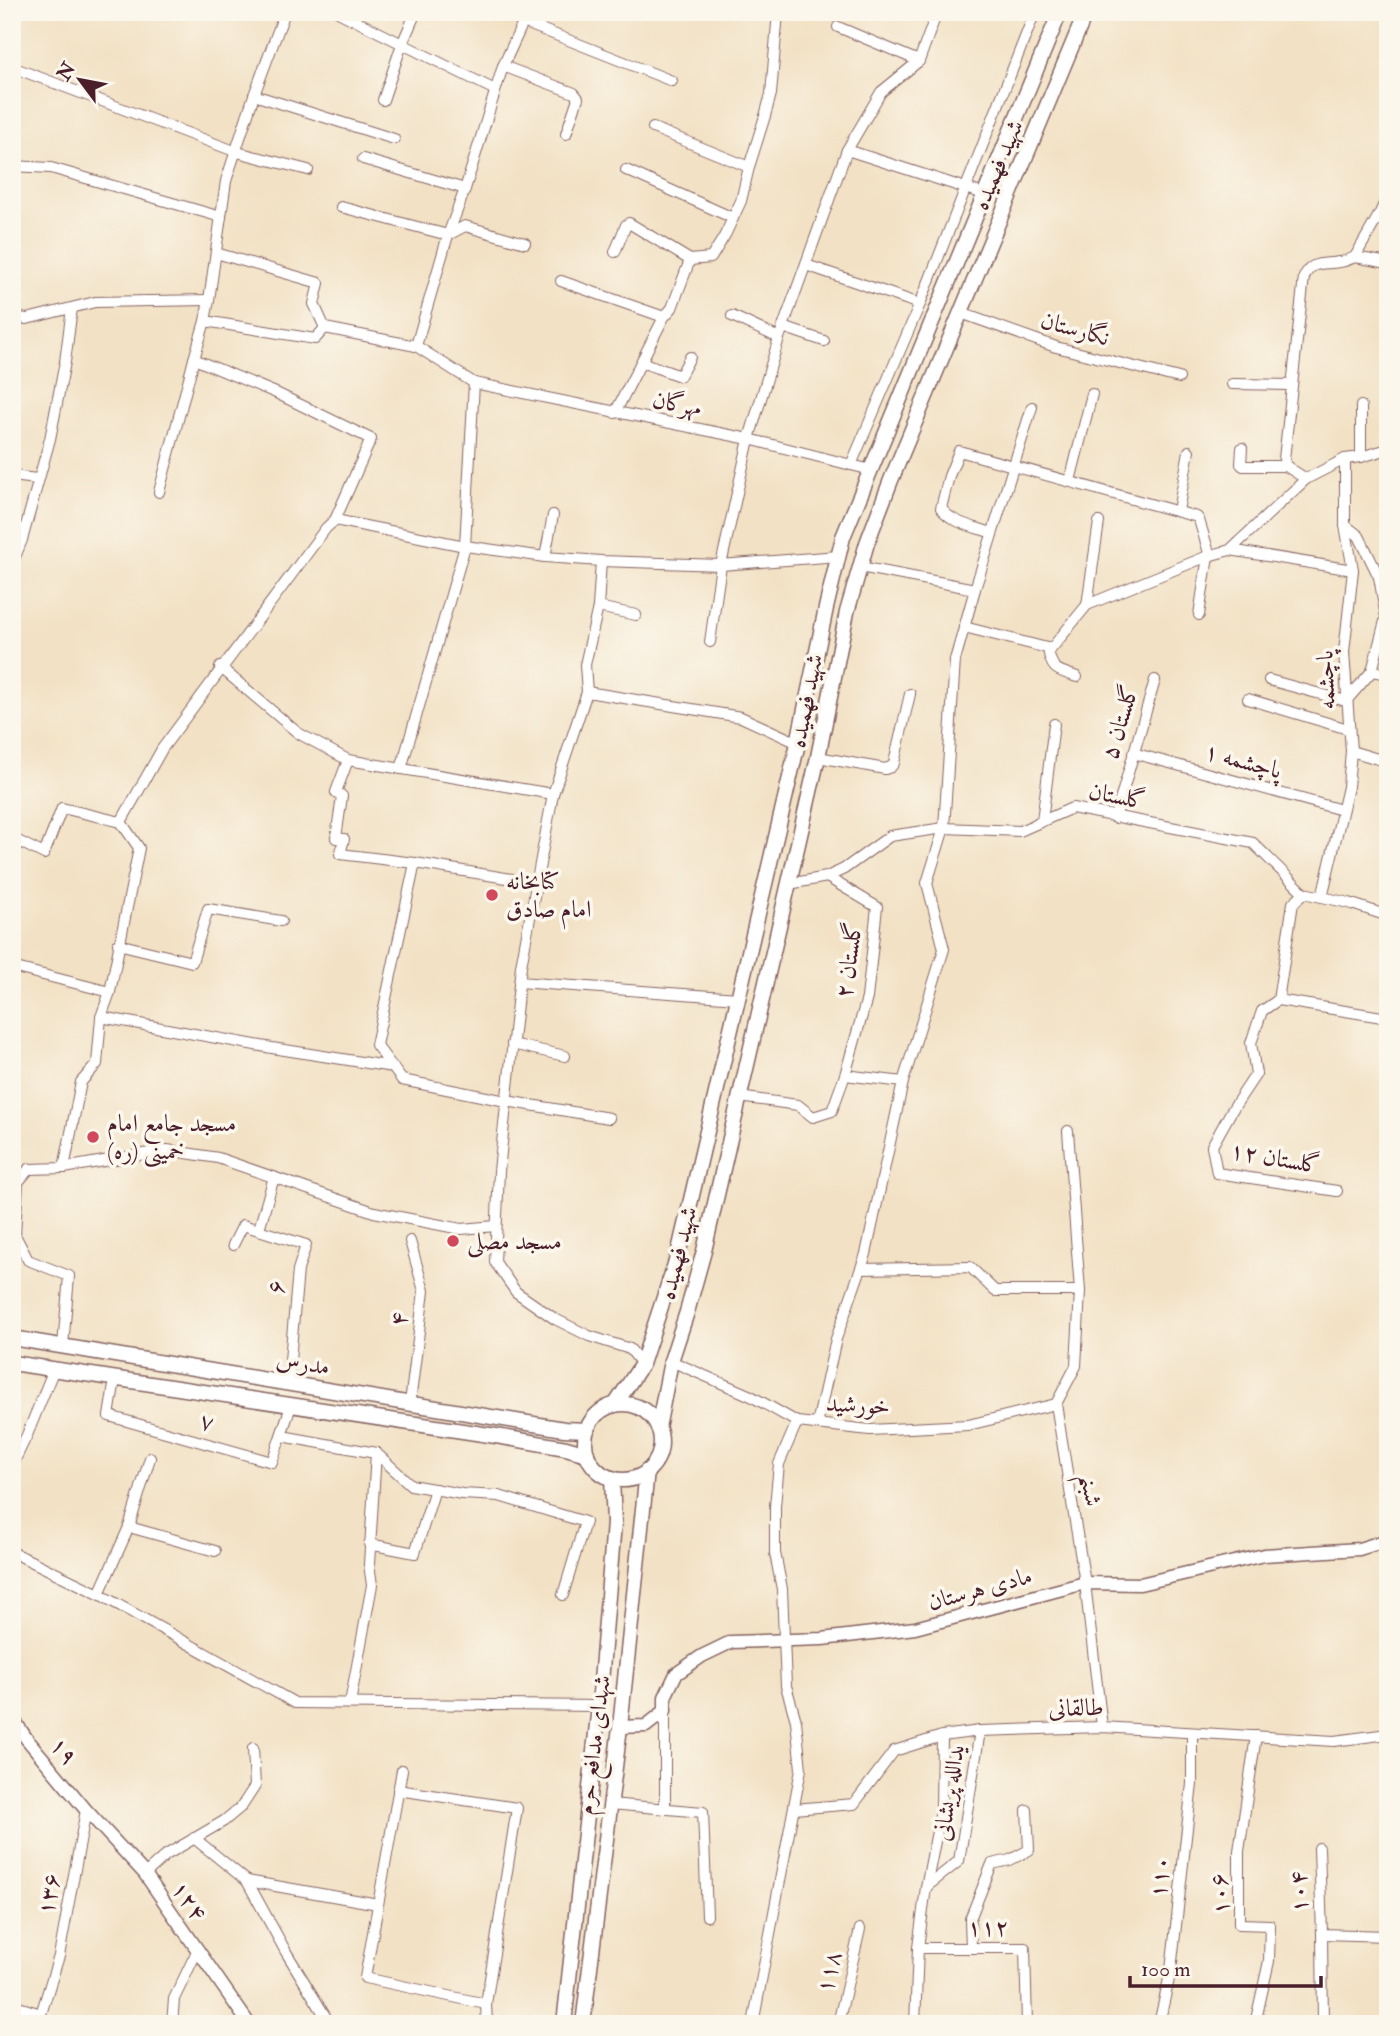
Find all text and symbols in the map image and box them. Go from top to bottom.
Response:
north arrow [46,46,116,116]
text: N [51,57,82,86]
street label: شهید فهمیده [965,115,1031,215]
street label: نگارستان [1037,304,1113,354]
street label: مهرگان [650,384,704,424]
street label: پاچشمه [1309,648,1344,710]
street label: شهید فهمیده [782,651,830,751]
street label: گلستان ۵ [1094,681,1146,763]
street label: پاچشمه ۱ [1201,736,1286,787]
street label: گلستان [1086,775,1148,817]
place label: کتابخانه امام صادق [506,866,591,930]
marker: کتابخانه امام صادق [484,887,500,903]
street label: گلستان ۲ [828,920,870,1000]
place label: مسجد جامع امام خمینی (ره) [107,1108,236,1168]
marker: مسجد جامع امام خمینی (ره) [85,1129,101,1145]
street label: گلستان ۱۲ [1228,1135,1322,1181]
street label: شهید فهمیده [651,1203,705,1303]
place label: مسجد مصلی [467,1226,562,1258]
marker: مسجد مصلی [445,1233,461,1249]
street label: ۶ [260,1279,292,1295]
street label: ۴ [383,1310,415,1328]
street label: مدرس [274,1343,332,1383]
street label: خورشید [825,1388,891,1422]
street label: ۷ [196,1405,218,1439]
street label: شبنم [1065,1471,1109,1510]
street label: مادی هرستان [924,1560,1036,1618]
street label: شهدای مدافع حرم [570,1673,624,1818]
street label: طالقانی [1048,1692,1104,1724]
street label: ۱۹ [43,1730,85,1772]
street label: یدالله پریشانی [926,1743,972,1843]
street label: ۱۱۰ [1142,1854,1178,1900]
street label: ۱۰۴ [1283,1870,1315,1914]
street label: ۱۳۶ [30,1871,68,1917]
street label: ۱۰۶ [1203,1872,1237,1916]
street label: ۱۲۴ [164,1875,214,1927]
street label: ۱۱۲ [967,1912,1009,1943]
scale bar [1130,1945,1321,1989]
street label: ۱۱۸ [809,1948,849,1996]
text: 100 m [1141,1956,1191,1983]

